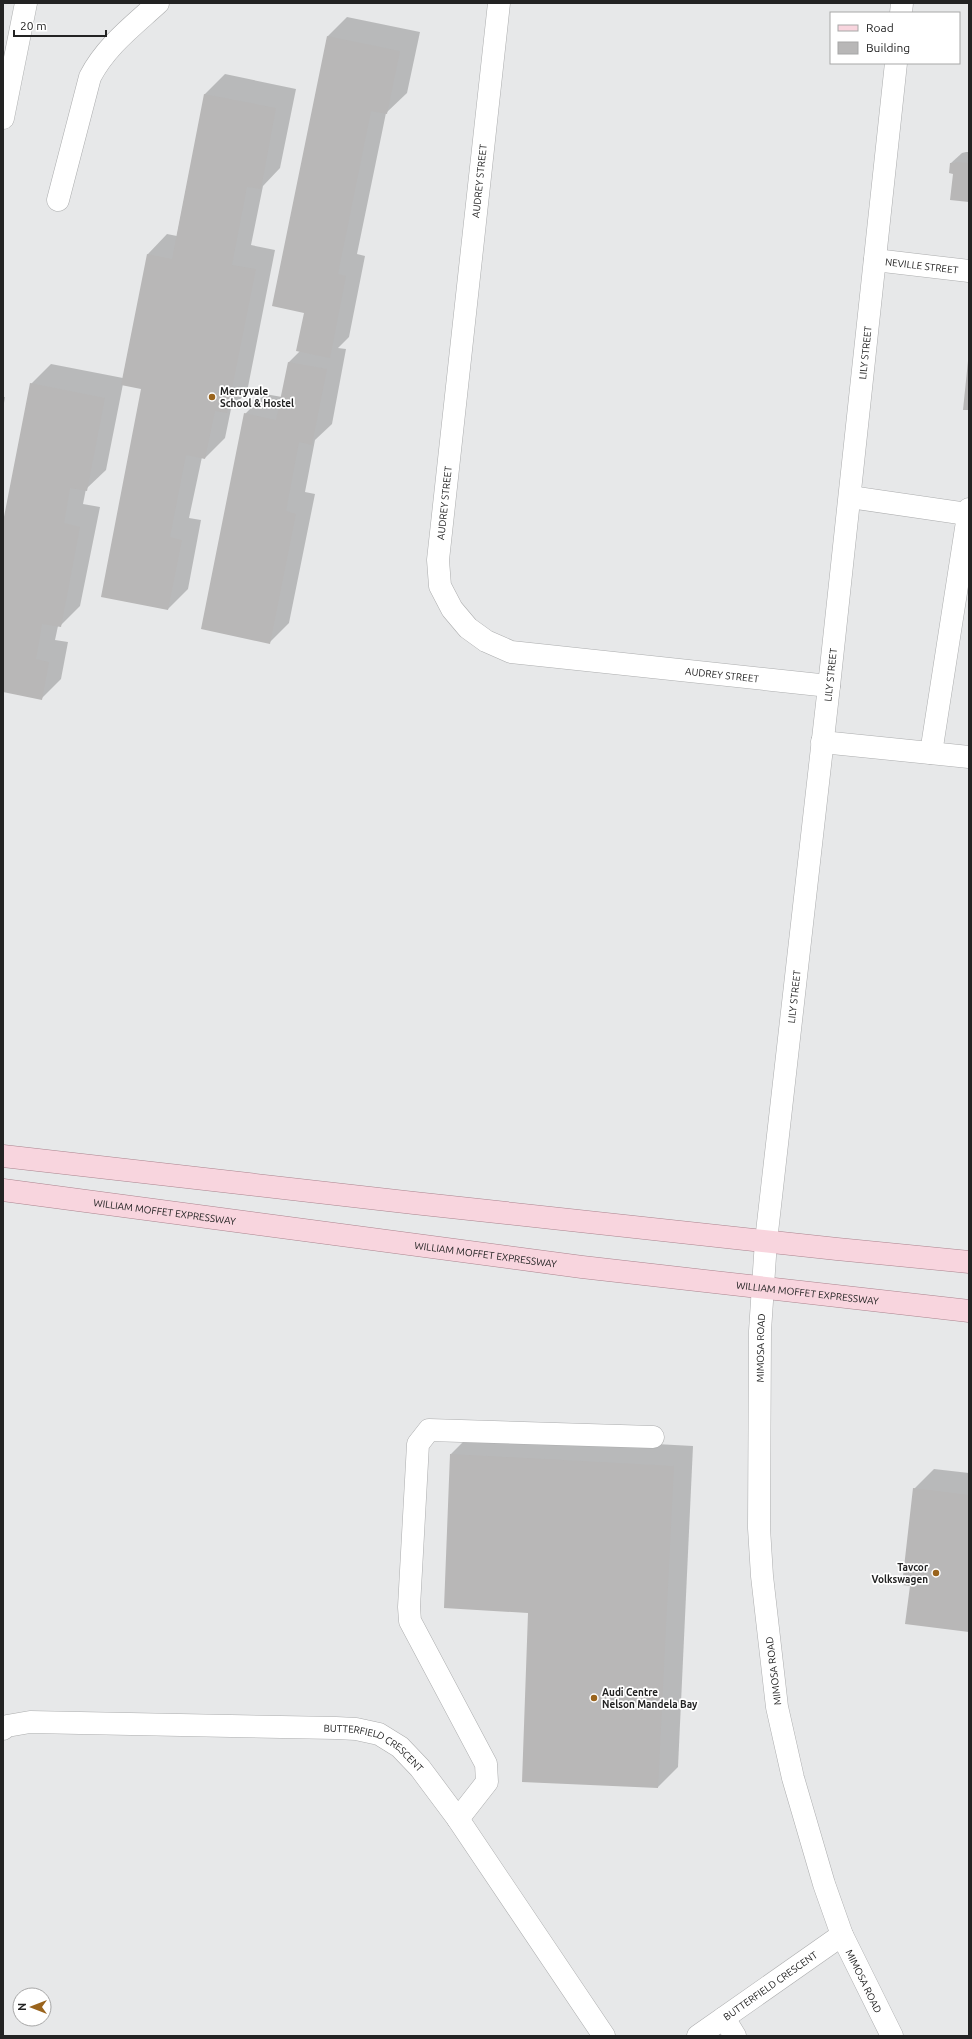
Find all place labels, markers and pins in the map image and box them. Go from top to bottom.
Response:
place label: Merryvale School & Hostel [220,386,294,409]
marker: Merryvale School & Hostel [207,392,217,402]
place label: Tavcor Volkswagen [871,1562,929,1585]
marker: Tavcor Volkswagen [931,1568,941,1578]
place label: Audi Centre Nelson Mandela Bay [602,1687,698,1710]
marker: Audi Centre Nelson Mandela Bay [589,1693,599,1703]

